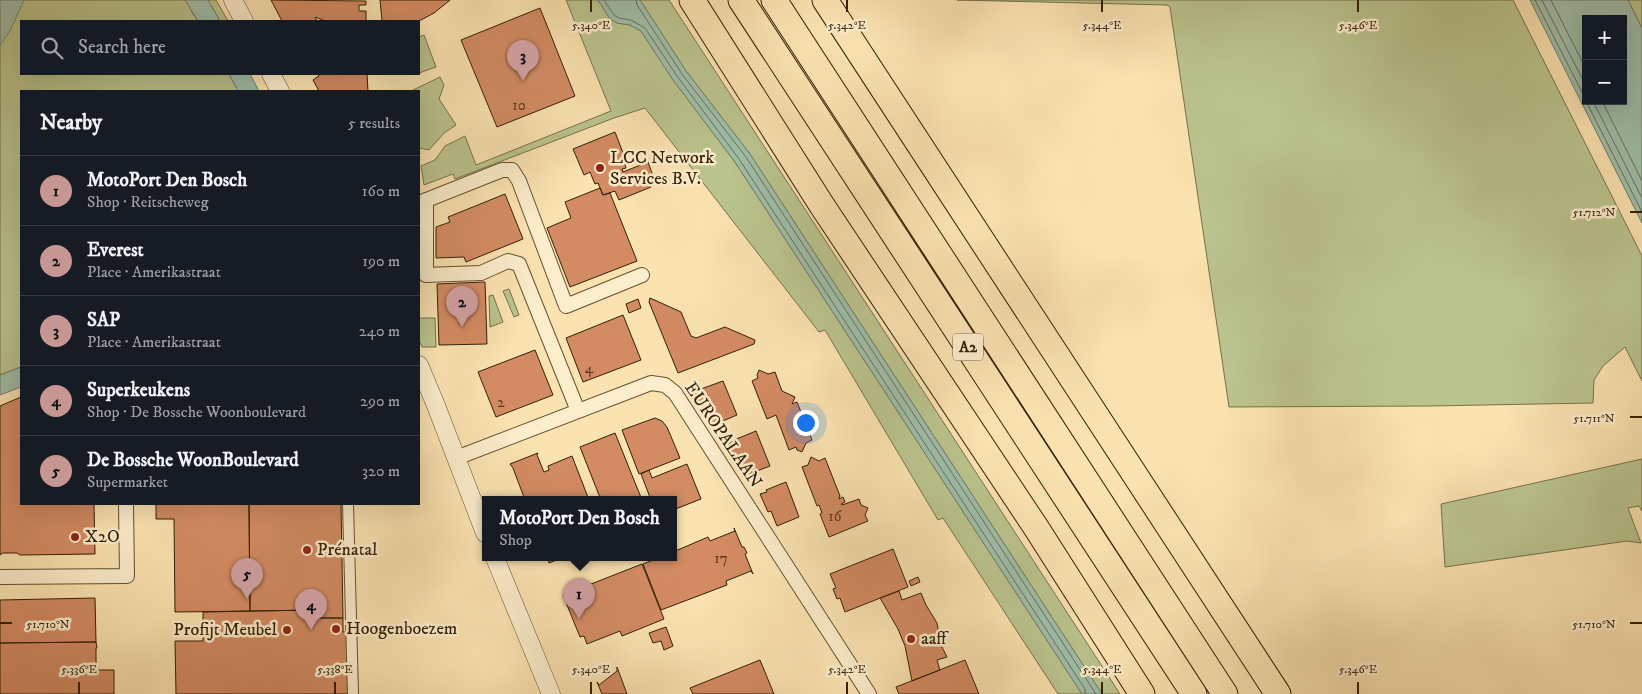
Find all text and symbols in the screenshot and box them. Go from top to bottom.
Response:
map controls [1582,15,1627,105]
button: + [1582,15,1627,60]
text: 5.340°E [572,18,611,33]
text: 5.342°E [828,18,867,33]
text: 5.344°E [1082,18,1122,33]
text: 5.346°E [1339,18,1378,33]
search box [20,20,420,75]
icon: search [38,34,66,62]
text: Search here [78,36,166,59]
pin: 3 [507,40,539,81]
button: − [1582,60,1627,105]
house number: 10 [512,96,526,115]
text: Nearby [40,110,102,136]
text: 5 results [348,113,400,133]
place label: LCC Network Services B.V. [610,147,714,190]
marker: LCC Network Services B.V. [594,162,606,174]
text: MotoPort Den Bosch [87,169,247,192]
text: 1 [53,181,59,201]
text: 160 m [362,181,400,201]
text: Shop · Reitscheweg [87,192,208,212]
text: 51.712°N [1573,205,1616,220]
text: Everest [87,239,144,262]
text: 2 [52,251,60,271]
text: 190 m [362,251,400,271]
text: Place · Amerikastraat [87,262,221,282]
pin: 2 [446,286,478,327]
text: SAP [87,309,120,332]
text: 3 [53,321,59,341]
text: 240 m [359,321,400,341]
text: Place · Amerikastraat [87,332,221,352]
road number: A2 [953,334,983,361]
house number: 4 [585,359,594,378]
street label: EUROPALAAN [679,378,767,492]
text: Superkeukens [87,379,190,402]
text: 4 [51,391,61,411]
text: 290 m [360,391,400,411]
house number: 2 [497,393,505,412]
text: Shop · De Bossche Woonboulevard [87,402,306,422]
your location [793,410,819,436]
text: 51.711°N [1573,411,1615,426]
text: De Bossche WoonBoulevard [87,449,299,472]
text: 5 [52,461,60,481]
text: 320 m [362,461,400,481]
text: Supermarket [87,472,168,492]
popup [482,496,677,561]
text: MotoPort Den Bosch [499,507,660,530]
house number: 16 [828,507,843,526]
place label: X2O [85,526,120,548]
text: Shop [499,530,532,550]
marker: X2O [69,531,81,543]
place label: Prénatal [317,539,378,561]
marker: Prénatal [301,544,313,556]
house number: 17 [714,549,728,568]
pin: 5 [231,558,263,599]
pin: 1 [563,578,595,619]
pin: 4 [295,589,327,630]
text: 51.710°N [26,617,70,632]
text: 51.710°N [1572,617,1616,632]
place label: Hoogenboezem [346,618,457,640]
place label: Profijt Meubel [173,619,278,641]
marker: Hoogenboezem [330,623,342,635]
marker: Profijt Meubel [281,624,293,636]
place label: aaff [921,628,949,650]
marker: aaff [905,633,917,645]
text: 5.336°E [61,662,97,677]
text: 5.338°E [317,662,353,677]
text: 5.340°E [572,662,611,677]
text: 5.342°E [828,662,867,677]
text: 5.344°E [1082,662,1122,677]
text: 5.346°E [1339,662,1378,677]

